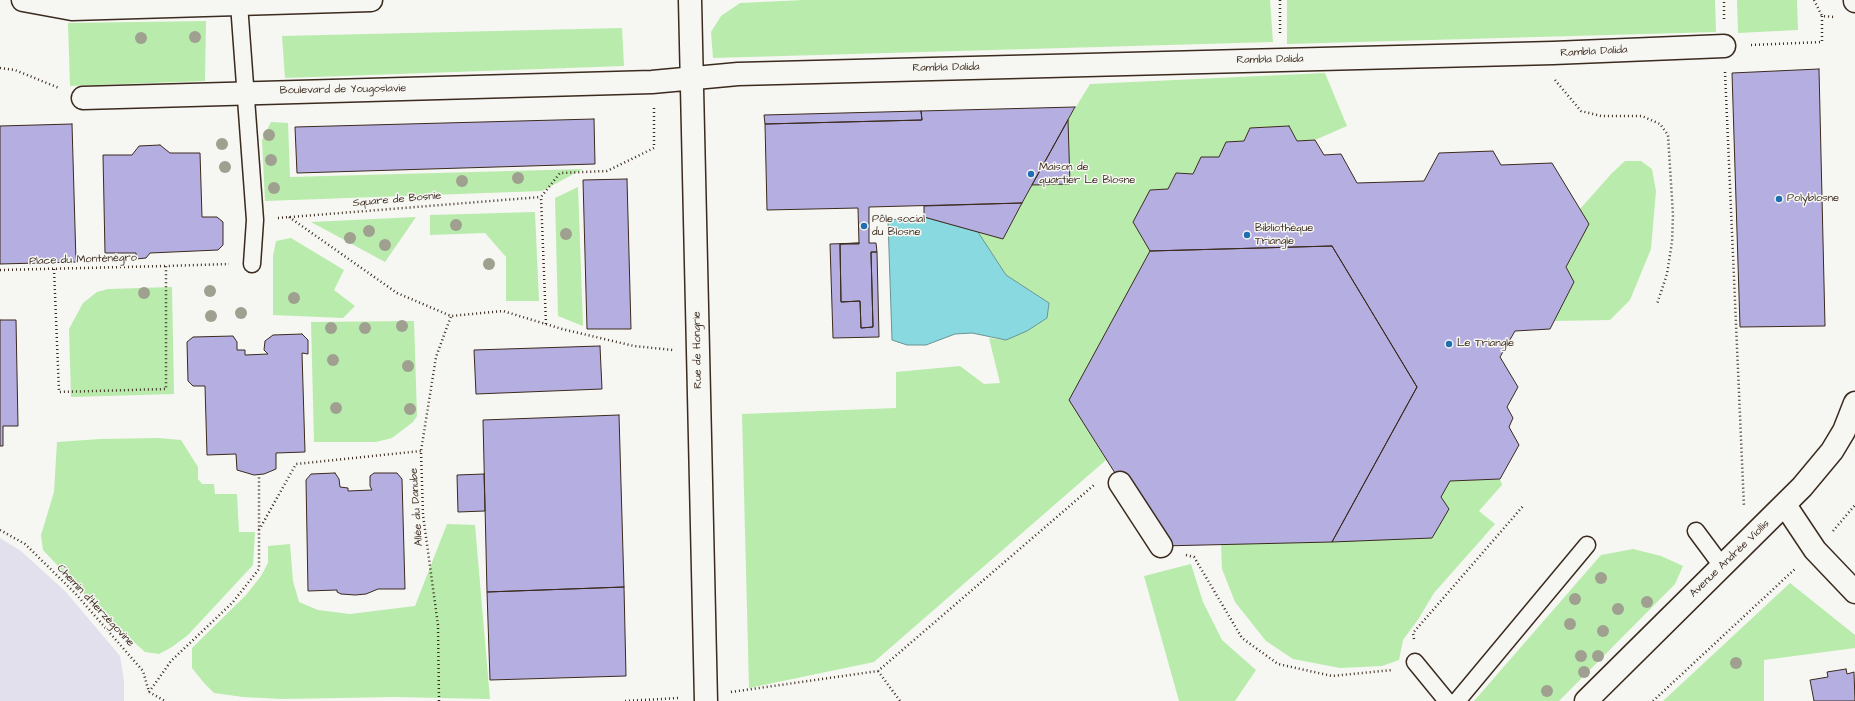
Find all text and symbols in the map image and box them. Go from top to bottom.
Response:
street label: Rambla Dalida [1560,44,1628,60]
street label: Rambla Dalida [1236,53,1304,67]
street label: Rambla Dalida [912,61,980,75]
street label: Boulevard de Yougoslavie [280,82,406,98]
place label: Maison de quartier Le Blosne [1039,161,1135,187]
marker: Maison de quartier Le Blosne [1026,169,1036,179]
street label: Square de Bosnie [352,190,442,210]
place label: Polyblosne [1787,192,1839,206]
marker: Polyblosne [1774,194,1784,204]
place label: Pôle social du Blosne [872,213,925,239]
marker: Pôle social du Blosne [859,221,869,231]
place label: Bibliothèque Triangle [1255,222,1313,248]
marker: Bibliothèque Triangle [1242,230,1252,240]
street label: Place du Monténégro [29,252,137,268]
street label: Rue de Hongrie [691,311,705,389]
place label: Le Triangle [1457,337,1514,351]
marker: Le Triangle [1444,339,1454,349]
street label: Allée du Danube [408,467,426,547]
street label: Avenue Andrée Viollis [1687,517,1773,601]
street label: Chemin d'Herzégovine [54,562,136,650]

